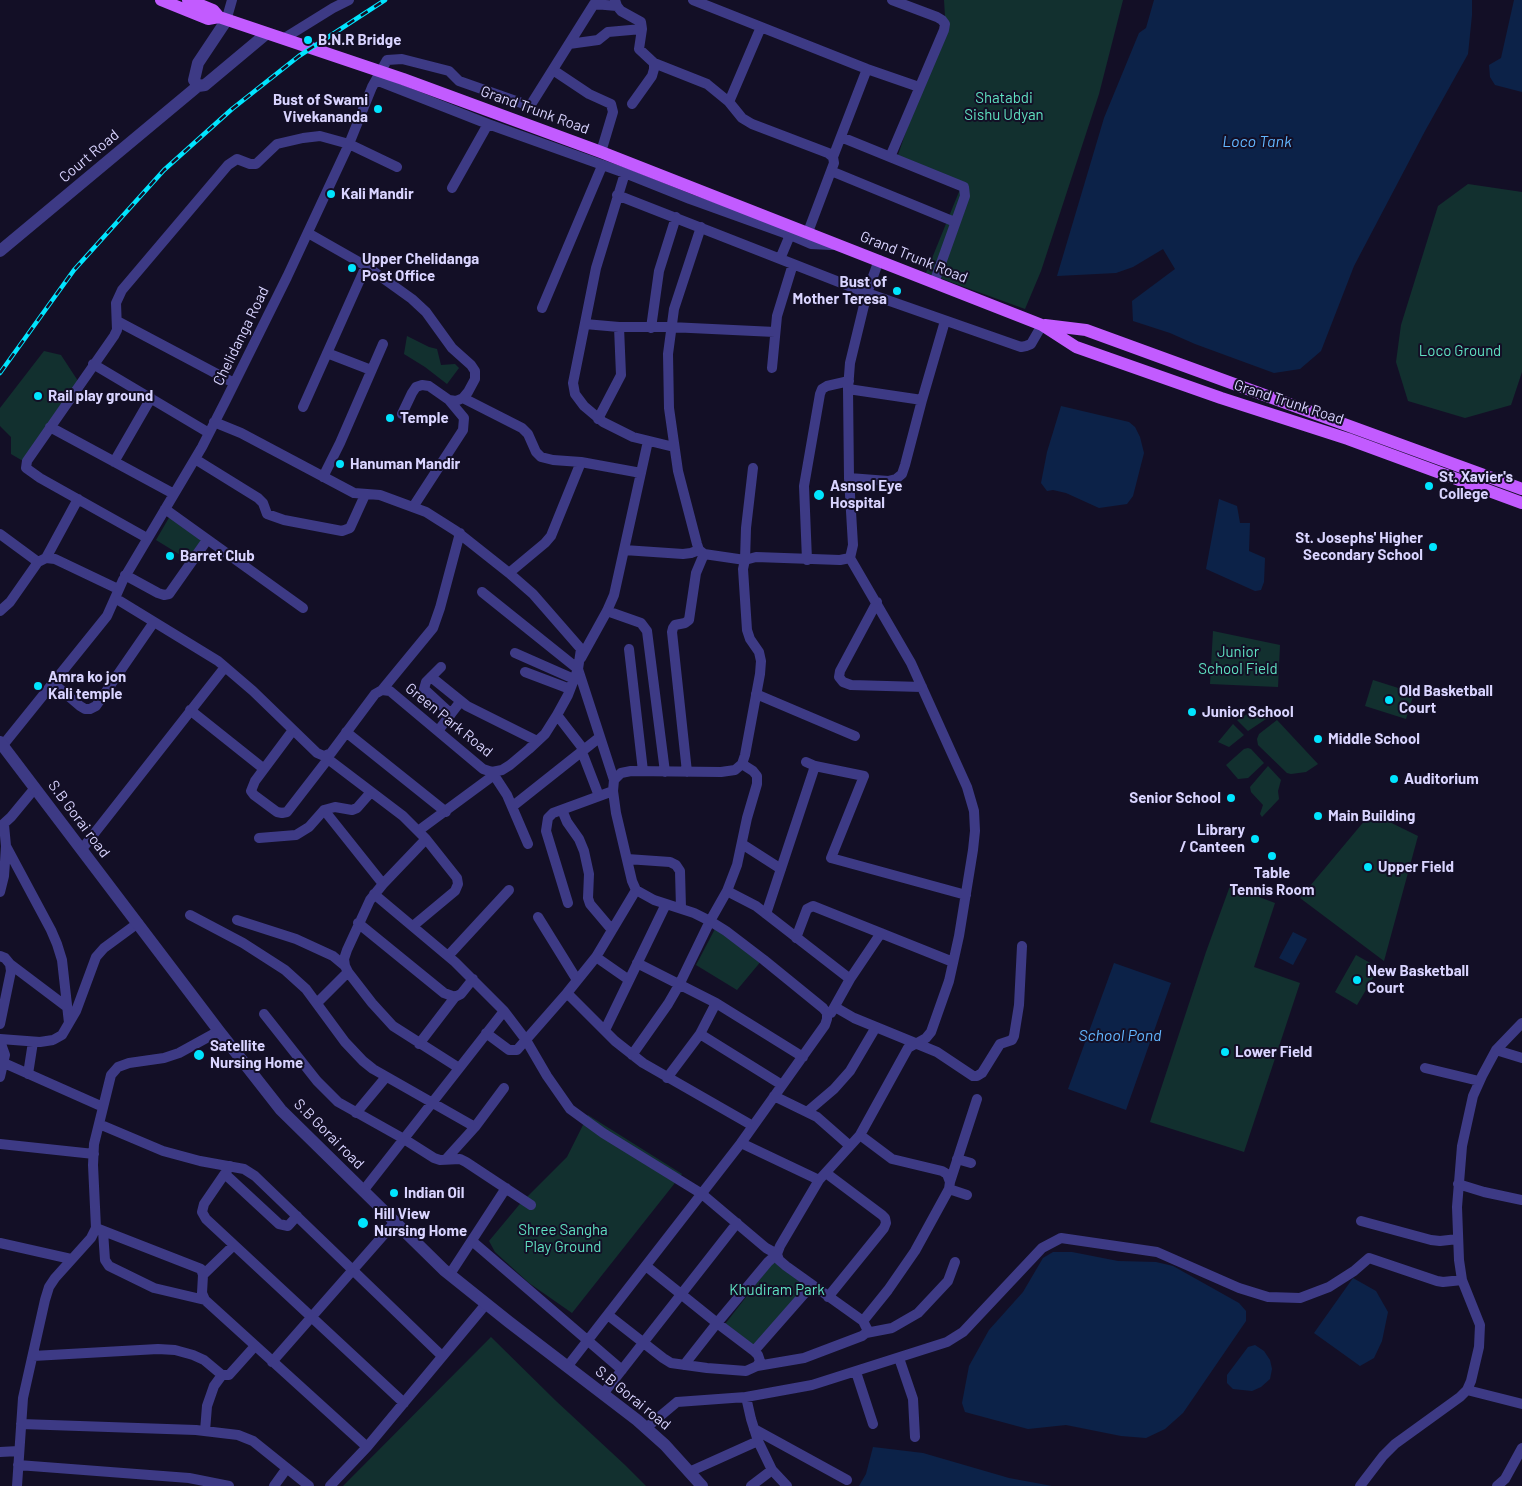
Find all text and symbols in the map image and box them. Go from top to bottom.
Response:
place label: B.N.R Bridge [318,31,401,49]
marker: B.N.R Bridge [302,34,314,46]
street label: Grand Trunk Road [478,82,592,138]
park label: Shatabdi Sishu Udyan [964,89,1044,124]
place label: Bust of Swami Vivekananda [273,91,368,126]
marker: Bust of Swami Vivekananda [372,103,384,115]
street label: Court Road [55,126,123,186]
water label: Loco Tank [1222,132,1292,152]
place label: Kali Mandir [341,185,414,203]
marker: Kali Mandir [325,188,337,200]
street label: Grand Trunk Road [858,227,970,287]
place label: Upper Chelidanga Post Office [362,250,479,285]
marker: Upper Chelidanga Post Office [346,262,358,274]
place label: Bust of Mother Teresa [793,273,887,308]
street label: Chelidanga Road [209,283,273,389]
marker: Bust of Mother Teresa [891,285,903,297]
park label: Loco Ground [1419,342,1501,360]
street label: Grand Trunk Road [1232,376,1346,428]
place label: Rail play ground [48,387,153,405]
marker: Rail play ground [32,390,44,402]
place label: Temple [400,409,449,427]
marker: Temple [384,412,396,424]
place label: Hanuman Mandir [350,455,460,473]
marker: Hanuman Mandir [334,458,346,470]
place label: St. Xavier's College [1439,468,1513,503]
place label: Asnsol Eye Hospital [830,477,902,512]
marker: St. Xavier's College [1423,480,1435,492]
marker: Asnsol Eye Hospital [812,488,826,502]
place label: St. Josephs' Higher Secondary School [1295,529,1423,564]
marker: St. Josephs' Higher Secondary School [1427,541,1439,553]
place label: Barret Club [180,547,255,565]
marker: Barret Club [164,550,176,562]
park label: Junior School Field [1198,643,1278,678]
place label: Amra ko jon Kali temple [48,668,126,703]
street label: Green Park Road [402,679,496,761]
marker: Amra ko jon Kali temple [32,680,44,692]
place label: Old Basketball Court [1399,682,1493,717]
marker: Old Basketball Court [1383,694,1395,706]
place label: Junior School [1202,703,1294,721]
marker: Junior School [1186,706,1198,718]
place label: Middle School [1328,730,1420,748]
marker: Middle School [1312,733,1324,745]
place label: Auditorium [1404,770,1479,788]
marker: Auditorium [1388,773,1400,785]
street label: S.B Gorai road [44,777,114,861]
place label: Senior School [1129,789,1221,807]
marker: Senior School [1225,792,1237,804]
place label: Main Building [1328,807,1415,825]
marker: Main Building [1312,810,1324,822]
place label: Library / Canteen [1180,821,1245,856]
marker: Library / Canteen [1249,833,1261,845]
marker: Table Tennis Room [1266,850,1278,862]
place label: Upper Field [1378,858,1454,876]
marker: Upper Field [1362,861,1374,873]
place label: Table Tennis Room [1230,864,1314,899]
place label: New Basketball Court [1367,962,1469,997]
marker: New Basketball Court [1351,974,1363,986]
water label: School Pond [1078,1026,1162,1046]
place label: Satellite Nursing Home [210,1037,303,1072]
place label: Lower Field [1235,1043,1312,1061]
marker: Lower Field [1219,1046,1231,1058]
marker: Satellite Nursing Home [192,1048,206,1062]
street label: S.B Gorai road [290,1095,368,1173]
place label: Indian Oil [404,1184,464,1202]
marker: Indian Oil [388,1187,400,1199]
place label: Hill View Nursing Home [374,1205,467,1240]
marker: Hill View Nursing Home [356,1216,370,1230]
park label: Shree Sangha Play Ground [518,1221,608,1256]
park label: Khudiram Park [729,1281,825,1299]
street label: S.B Gorai road [592,1362,674,1434]

